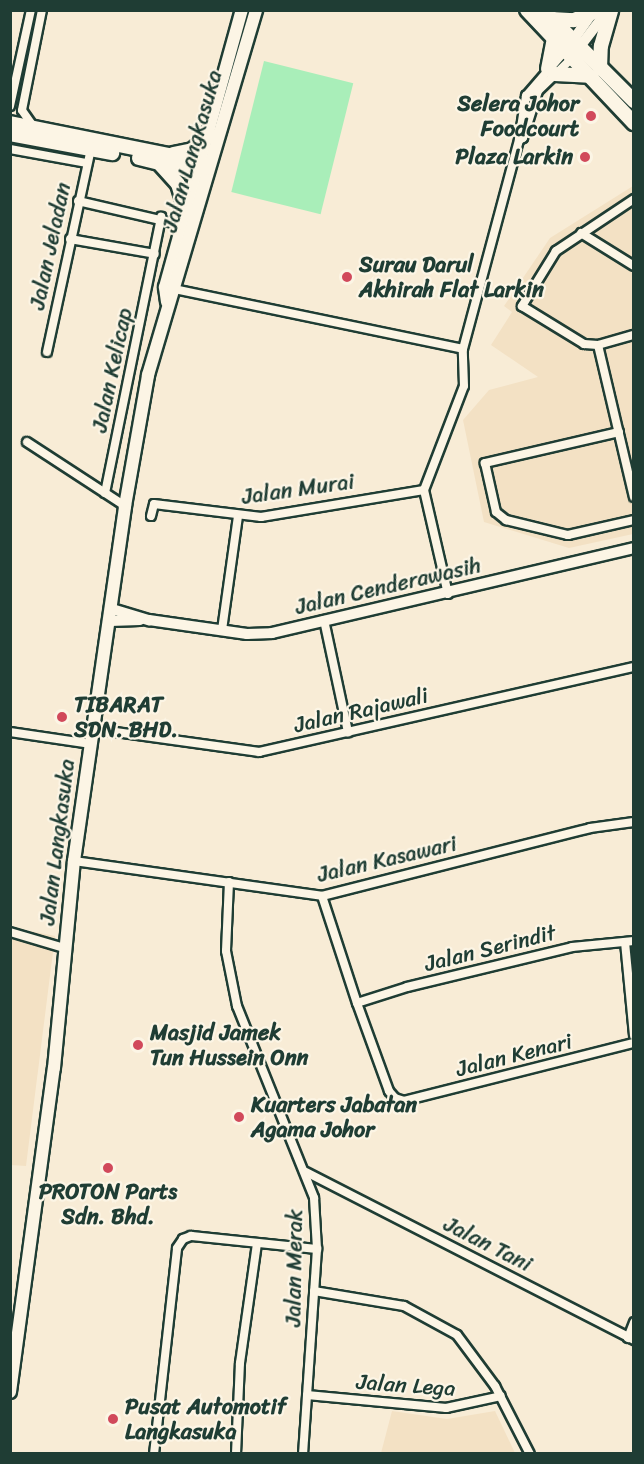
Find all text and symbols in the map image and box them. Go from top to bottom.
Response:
street label: Jalan Langkasuka [156,67,228,235]
place label: Selera Johor Foodcourt [457,90,579,142]
marker: Selera Johor Foodcourt [584,109,598,123]
place label: Plaza Larkin [455,144,573,170]
marker: Plaza Larkin [578,150,592,164]
street label: Jalan Jeladan [24,180,76,312]
place label: Surau Darul Akhirah Flat Larkin [359,251,545,302]
marker: Surau Darul Akhirah Flat Larkin [340,270,354,284]
street label: Jalan Kelicap [86,305,138,435]
street label: Jalan Murai [241,468,355,510]
street label: Jalan Cenderawasih [292,552,484,620]
street label: Jalan Rajawali [291,682,431,738]
place label: TIBARAT SDN. BHD. [74,691,178,742]
marker: TIBARAT SDN. BHD. [55,710,69,724]
street label: Jalan Langkasuka [34,757,80,927]
street label: Jalan Kasawari [314,830,460,888]
street label: Jalan Serindit [421,919,559,977]
place label: Masjid Jamek Tun Hussein Onn [150,1019,310,1070]
street label: Jalan Kenari [453,1028,575,1082]
marker: Masjid Jamek Tun Hussein Onn [131,1038,145,1052]
place label: Kuarters Jabatan Agama Johor [251,1091,418,1142]
marker: Kuarters Jabatan Agama Johor [232,1110,246,1124]
marker: PROTON Parts Sdn. Bhd. [101,1161,115,1175]
place label: PROTON Parts Sdn. Bhd. [38,1178,178,1230]
street label: Jalan Merak [280,1209,308,1327]
street label: Jalan Tani [439,1211,537,1277]
street label: Jalan Lega [355,1368,457,1402]
place label: Pusat Automotif Langkasuka [125,1393,286,1444]
marker: Pusat Automotif Langkasuka [106,1412,120,1426]

